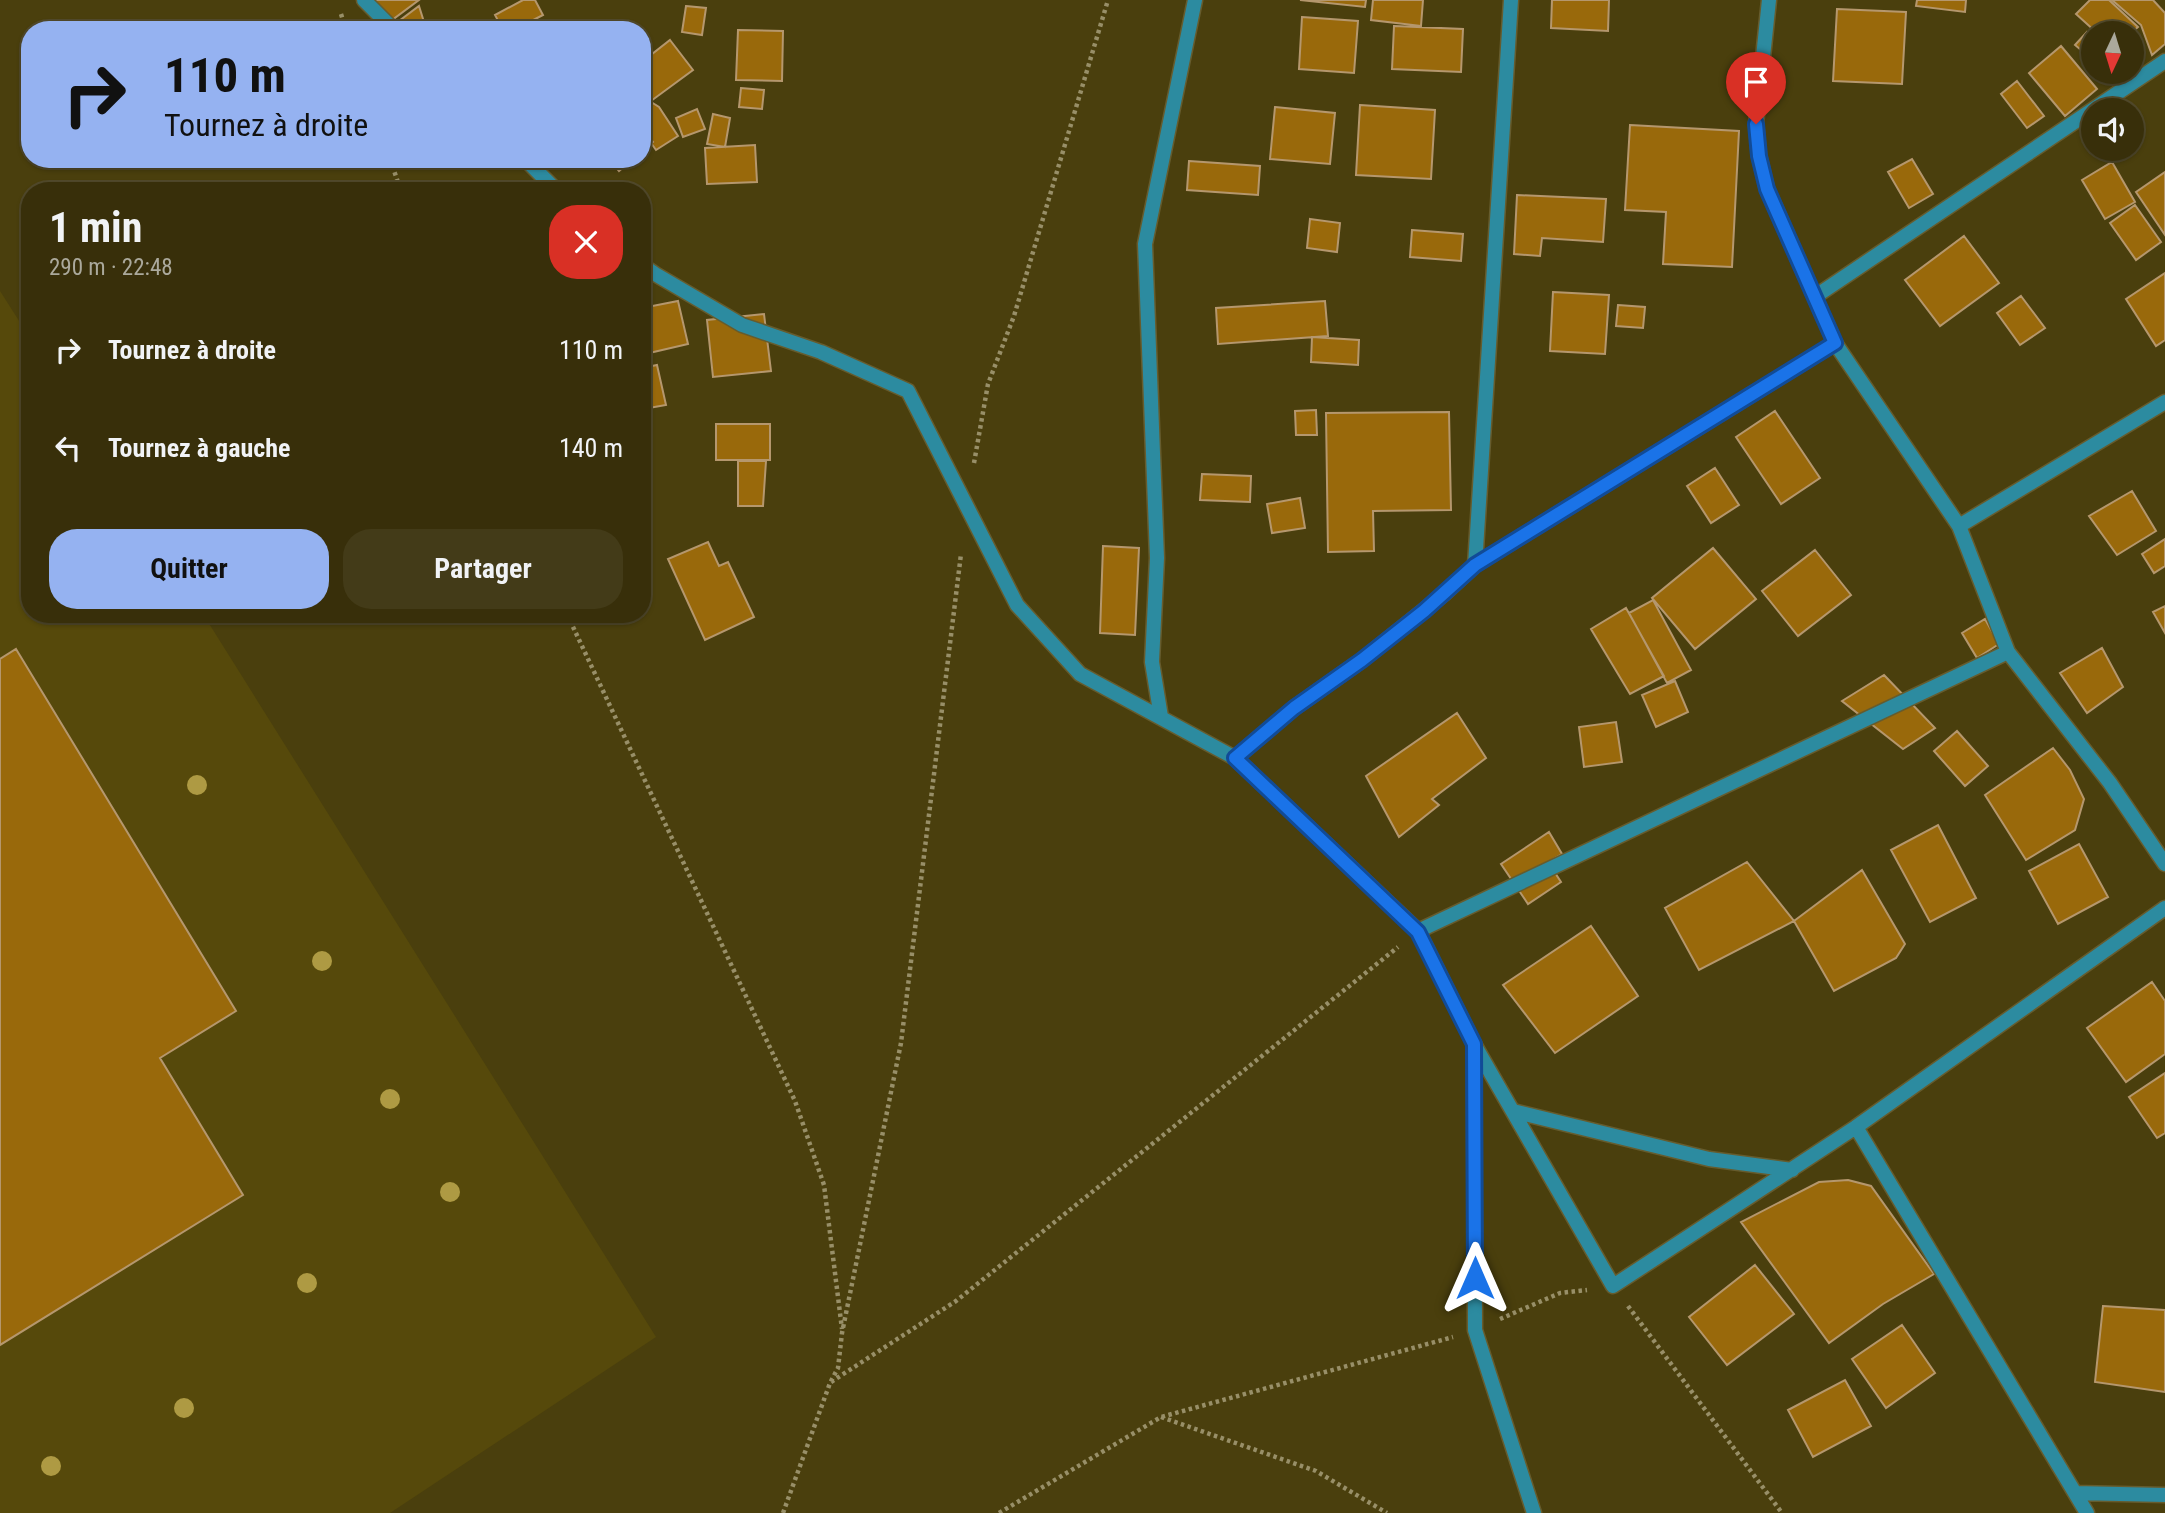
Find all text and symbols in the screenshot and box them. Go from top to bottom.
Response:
north arrow [2081,21,2144,84]
map controls [2081,21,2144,161]
text: 110 m [164,47,286,104]
icon: right [49,49,140,140]
pin [1726,52,1786,124]
icon: arrive [1737,63,1775,101]
button: sound [2081,98,2144,161]
text: Tournez à droite [164,106,368,144]
text: 1 min [49,203,142,252]
button: close [549,205,623,279]
text: 290 m · 22:48 [49,254,173,281]
icon: right [49,331,87,369]
text: Tournez à droite [108,335,276,365]
text: 110 m [559,335,623,365]
icon: left [49,429,87,467]
text: Tournez à gauche [108,433,290,463]
text: 140 m [559,433,623,463]
button: Quitter [49,529,329,609]
button: Partager [343,529,623,609]
position arrow [1438,1241,1512,1315]

